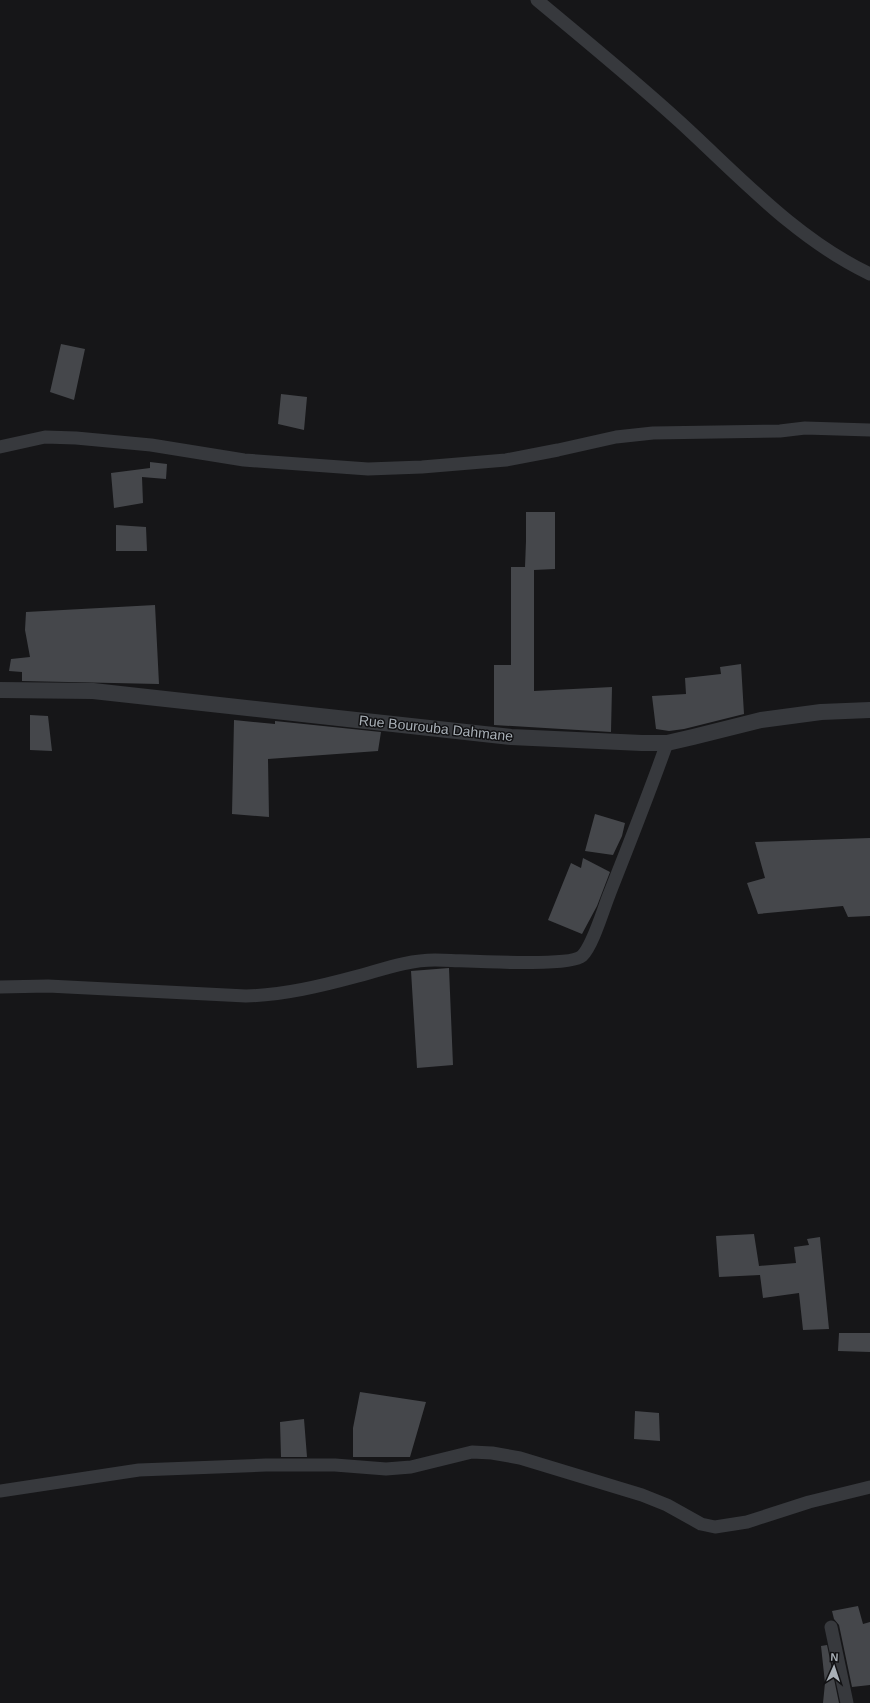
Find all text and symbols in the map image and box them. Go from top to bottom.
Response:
street label: Rue Bourouba Dahmane [358,712,514,744]
north arrow [814,1647,854,1687]
text: N [830,1651,839,1663]

